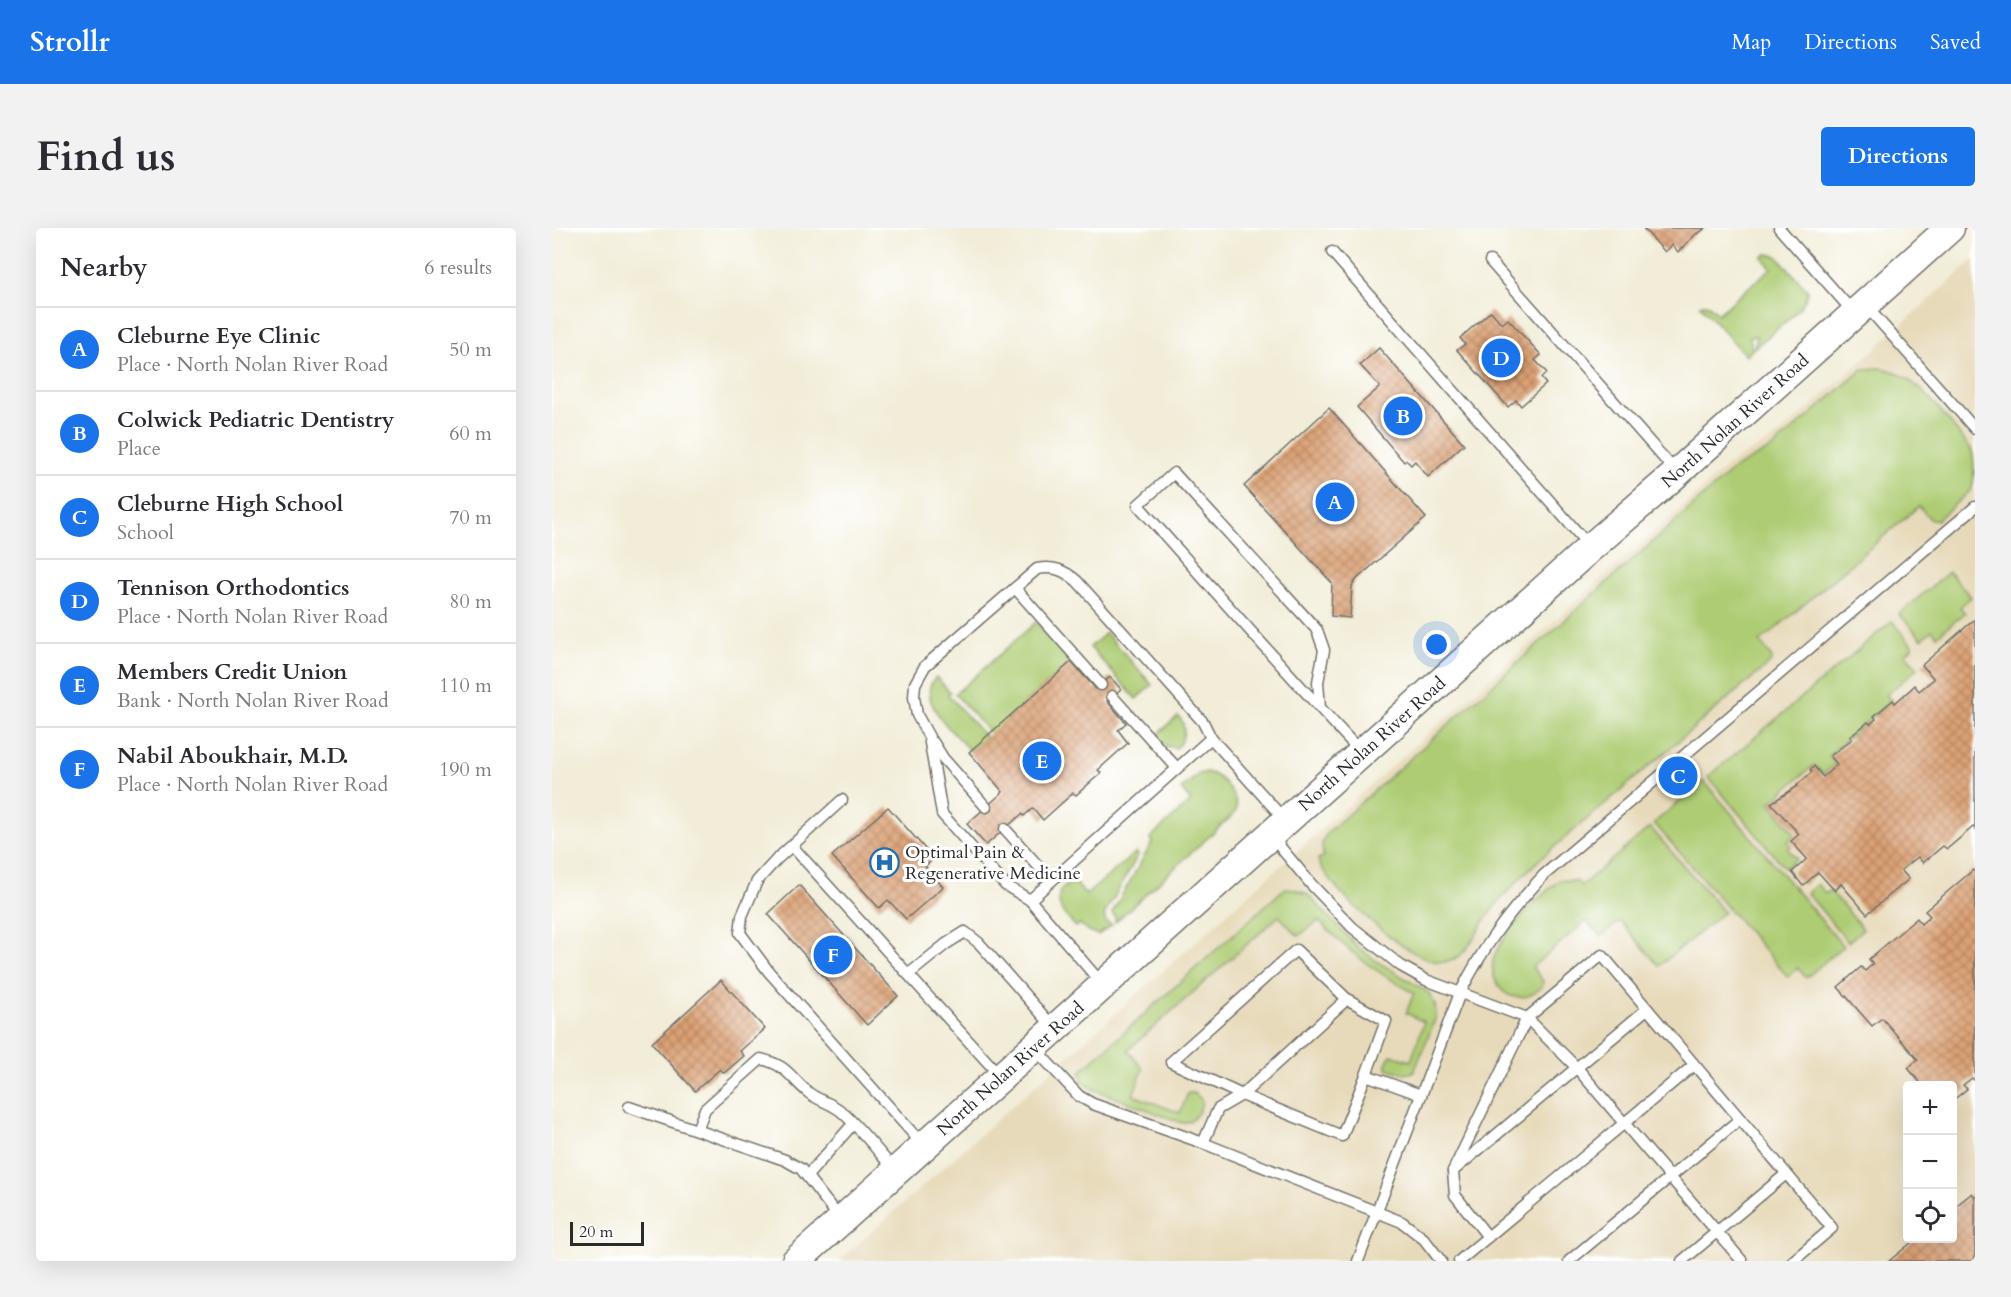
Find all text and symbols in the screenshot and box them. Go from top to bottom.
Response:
text: Strollr [30,23,110,61]
text: Map [1731,28,1771,57]
text: Directions [1804,28,1897,57]
text: Saved [1930,28,1981,57]
button: Directions [1821,127,1975,186]
text: Find us [36,128,176,185]
text: Nearby [60,250,148,285]
text: 6 results [424,254,492,281]
text: Cleburne Eye Clinic [117,321,320,351]
text: A [72,336,87,363]
text: 50 m [449,336,492,363]
pin: D [1482,336,1520,380]
street label: North Nolan River Road [1656,348,1815,494]
text: Place · North Nolan River Road [117,351,388,378]
pin: B [1384,394,1422,438]
text: Colwick Pediatric Dentistry [117,405,394,435]
text: B [72,420,87,447]
text: 60 m [449,420,492,447]
text: Place [117,435,161,462]
pin: A [1316,480,1354,524]
text: Cleburne High School [117,489,343,519]
text: C [72,504,87,531]
text: 70 m [449,504,492,531]
text: School [117,519,174,546]
text: Tennison Orthodontics [117,573,349,603]
text: D [71,588,88,615]
text: 80 m [449,588,492,615]
text: Place · North Nolan River Road [117,603,388,630]
your location [1422,630,1451,659]
text: Members Credit Union [117,657,347,687]
street label: North Nolan River Road [1293,671,1451,817]
text: E [73,672,86,699]
text: 110 m [439,672,492,699]
text: Bank · North Nolan River Road [117,687,389,714]
pin: E [1022,738,1062,784]
text: Nabil Aboukhair, M.D. [117,741,349,771]
pin: C [1658,754,1698,798]
text: F [74,756,85,783]
text: 190 m [439,756,492,783]
text: Place · North Nolan River Road [117,771,388,798]
place label: Optimal Pain & Regenerative Medicine [905,840,1081,886]
hospital icon: Optimal Pain & Regenerative Medicine [868,846,900,878]
pin: F [814,932,852,978]
street label: North Nolan River Road [931,995,1090,1142]
map controls [1903,1081,1957,1243]
button: + [1903,1081,1957,1135]
button: − [1903,1135,1957,1189]
button: locate [1903,1189,1957,1243]
scale bar [570,1219,644,1246]
text: 20 m [579,1221,613,1243]

